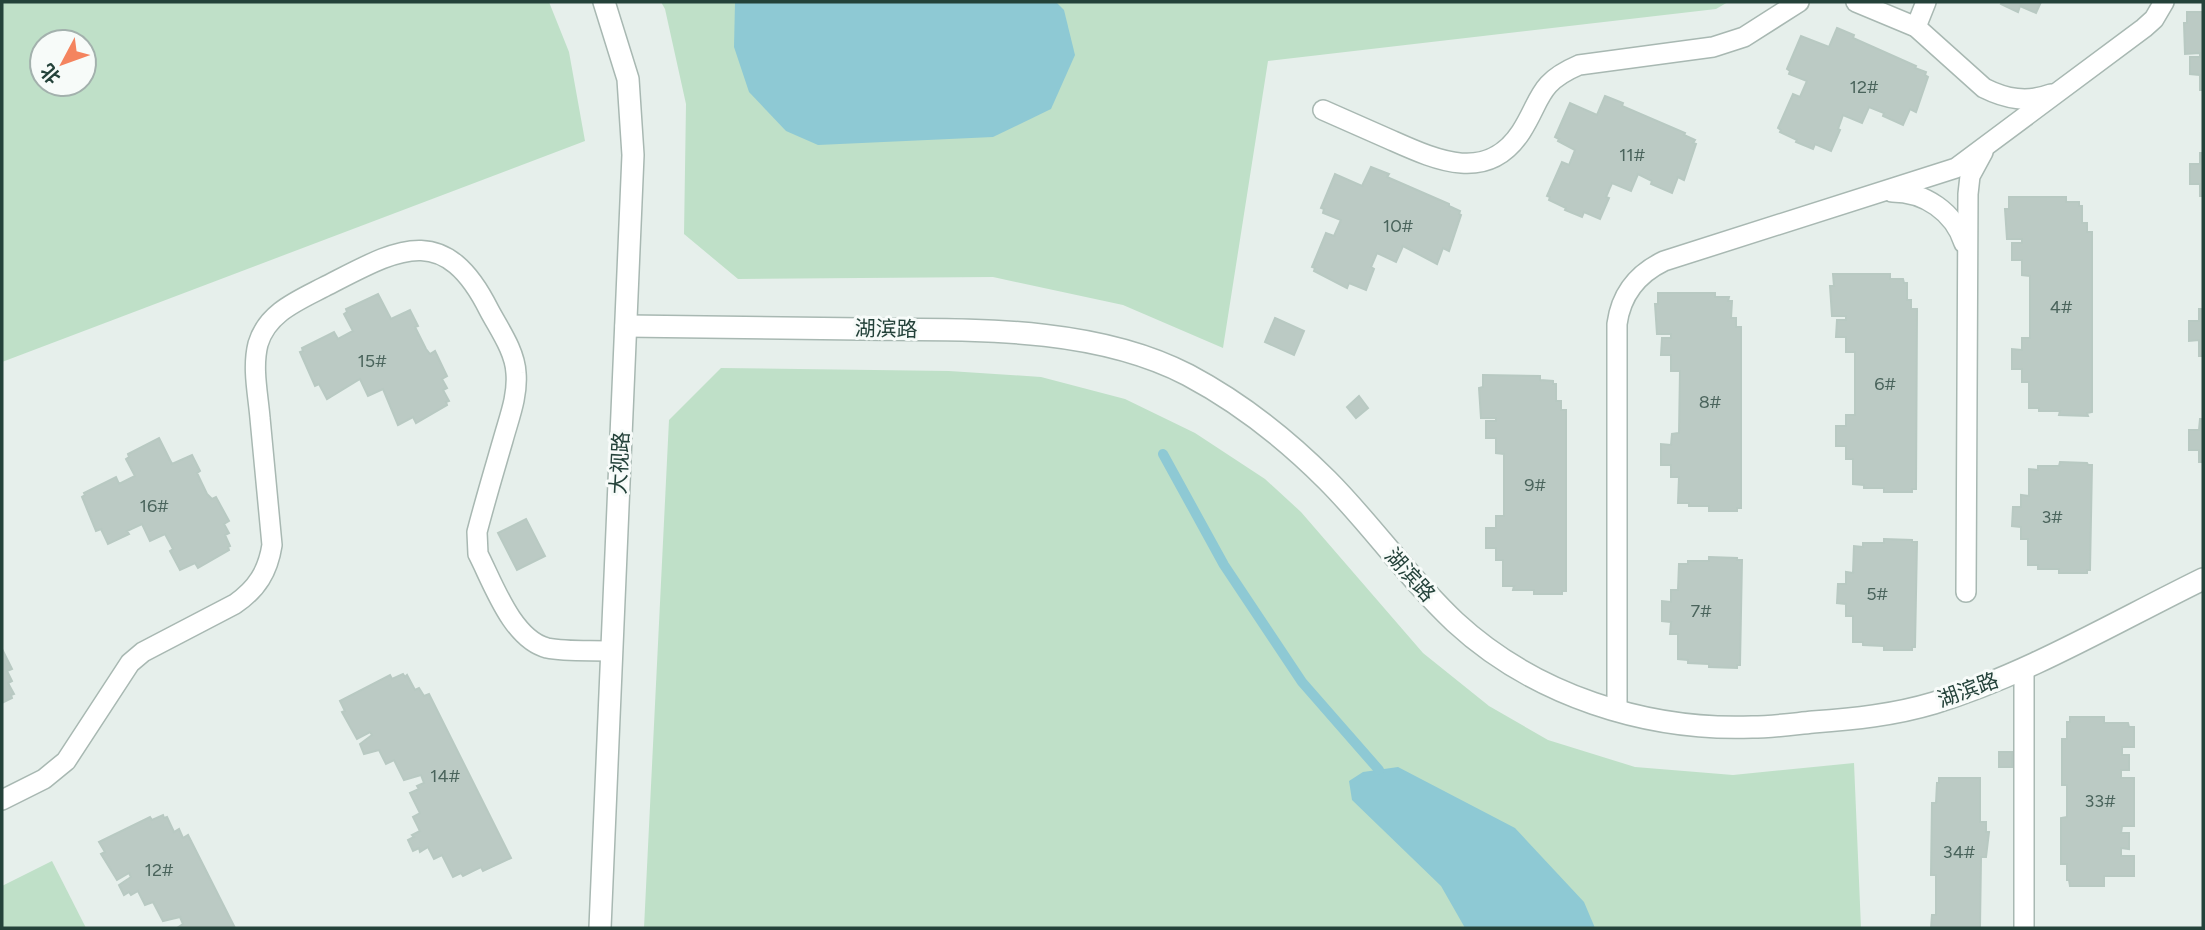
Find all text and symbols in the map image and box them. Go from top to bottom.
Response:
north arrow [28,28,98,98]
text: 北 [36,59,65,89]
house number: 12# [1850,76,1879,98]
house number: 11# [1619,144,1646,166]
house number: 10# [1383,215,1414,237]
house number: 4# [2050,296,2073,318]
street label: 湖滨路 [854,315,918,342]
house number: 15# [357,350,387,372]
house number: 6# [1874,373,1896,395]
house number: 8# [1699,391,1722,413]
street label: 大视路 [605,431,634,495]
house number: 9# [1524,474,1546,496]
house number: 16# [140,495,169,517]
house number: 3# [2041,506,2063,528]
street label: 湖滨路 [1380,543,1441,606]
house number: 5# [1866,583,1889,605]
house number: 7# [1691,600,1712,622]
street label: 湖滨路 [1934,667,2002,712]
house number: 14# [430,765,461,787]
house number: 33# [2085,790,2116,812]
house number: 34# [1943,841,1976,863]
house number: 12# [145,859,174,881]

